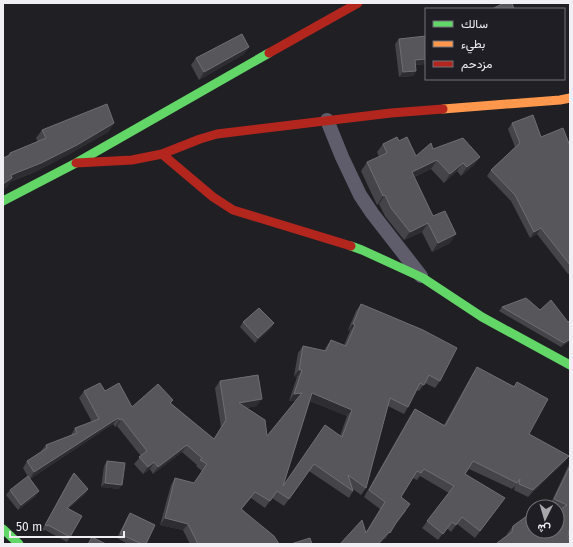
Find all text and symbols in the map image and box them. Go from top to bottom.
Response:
legend [425,8,565,80]
text: سالك [461,17,488,31]
text: بطيء [461,37,485,54]
text: مزدحم [461,57,492,72]
north arrow [525,499,565,539]
scale bar [10,513,124,539]
text: 50 m [16,520,42,534]
text: ش [537,521,551,536]

